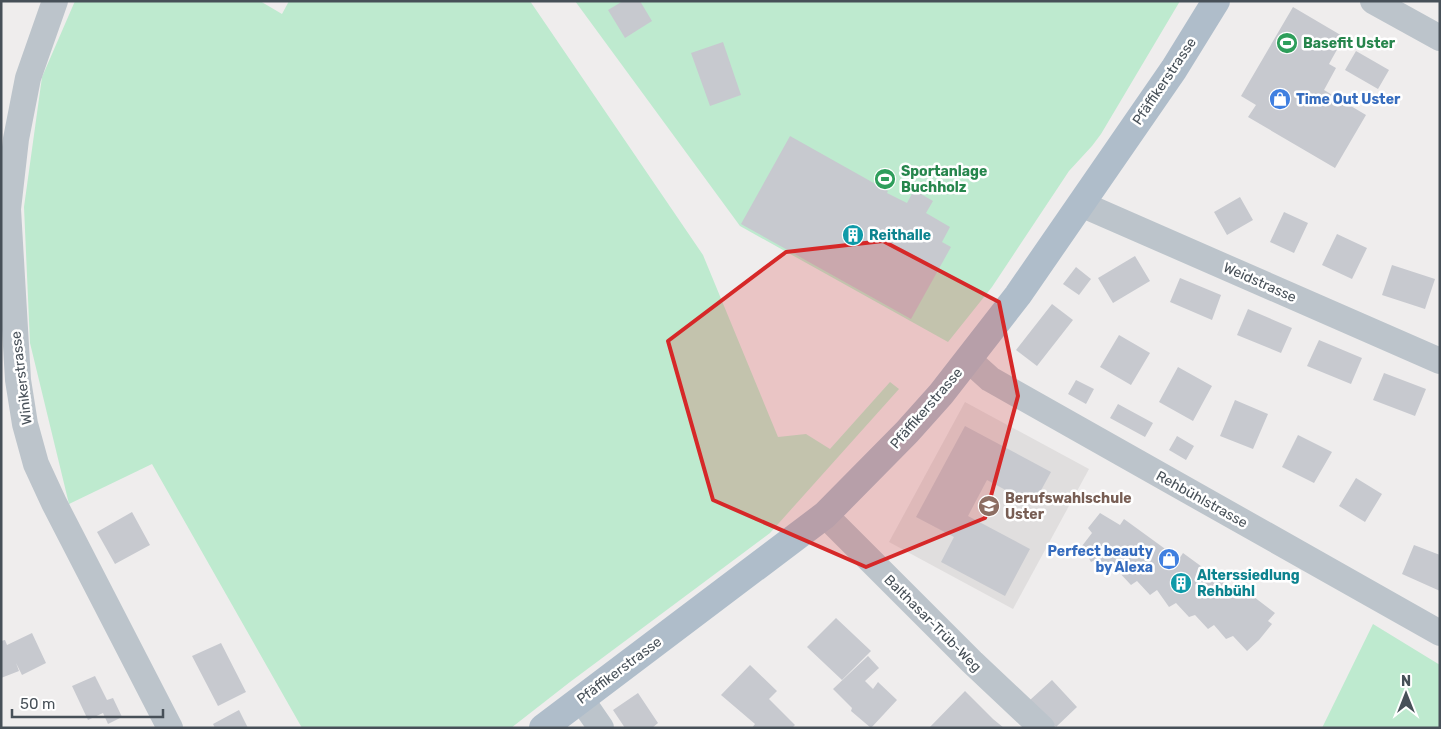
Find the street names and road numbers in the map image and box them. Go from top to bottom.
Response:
street label: Pfäffikerstrasse [1129,34,1200,128]
street label: Weidstrasse [1221,259,1299,306]
street label: Winikerstrasse [7,330,36,426]
street label: Pfäffikerstrasse [887,364,966,452]
street label: Rehbühlstrasse [1153,467,1251,532]
street label: Balthasar-Trüb-Weg [881,571,985,675]
street label: Pfäffikerstrasse [574,633,665,708]

